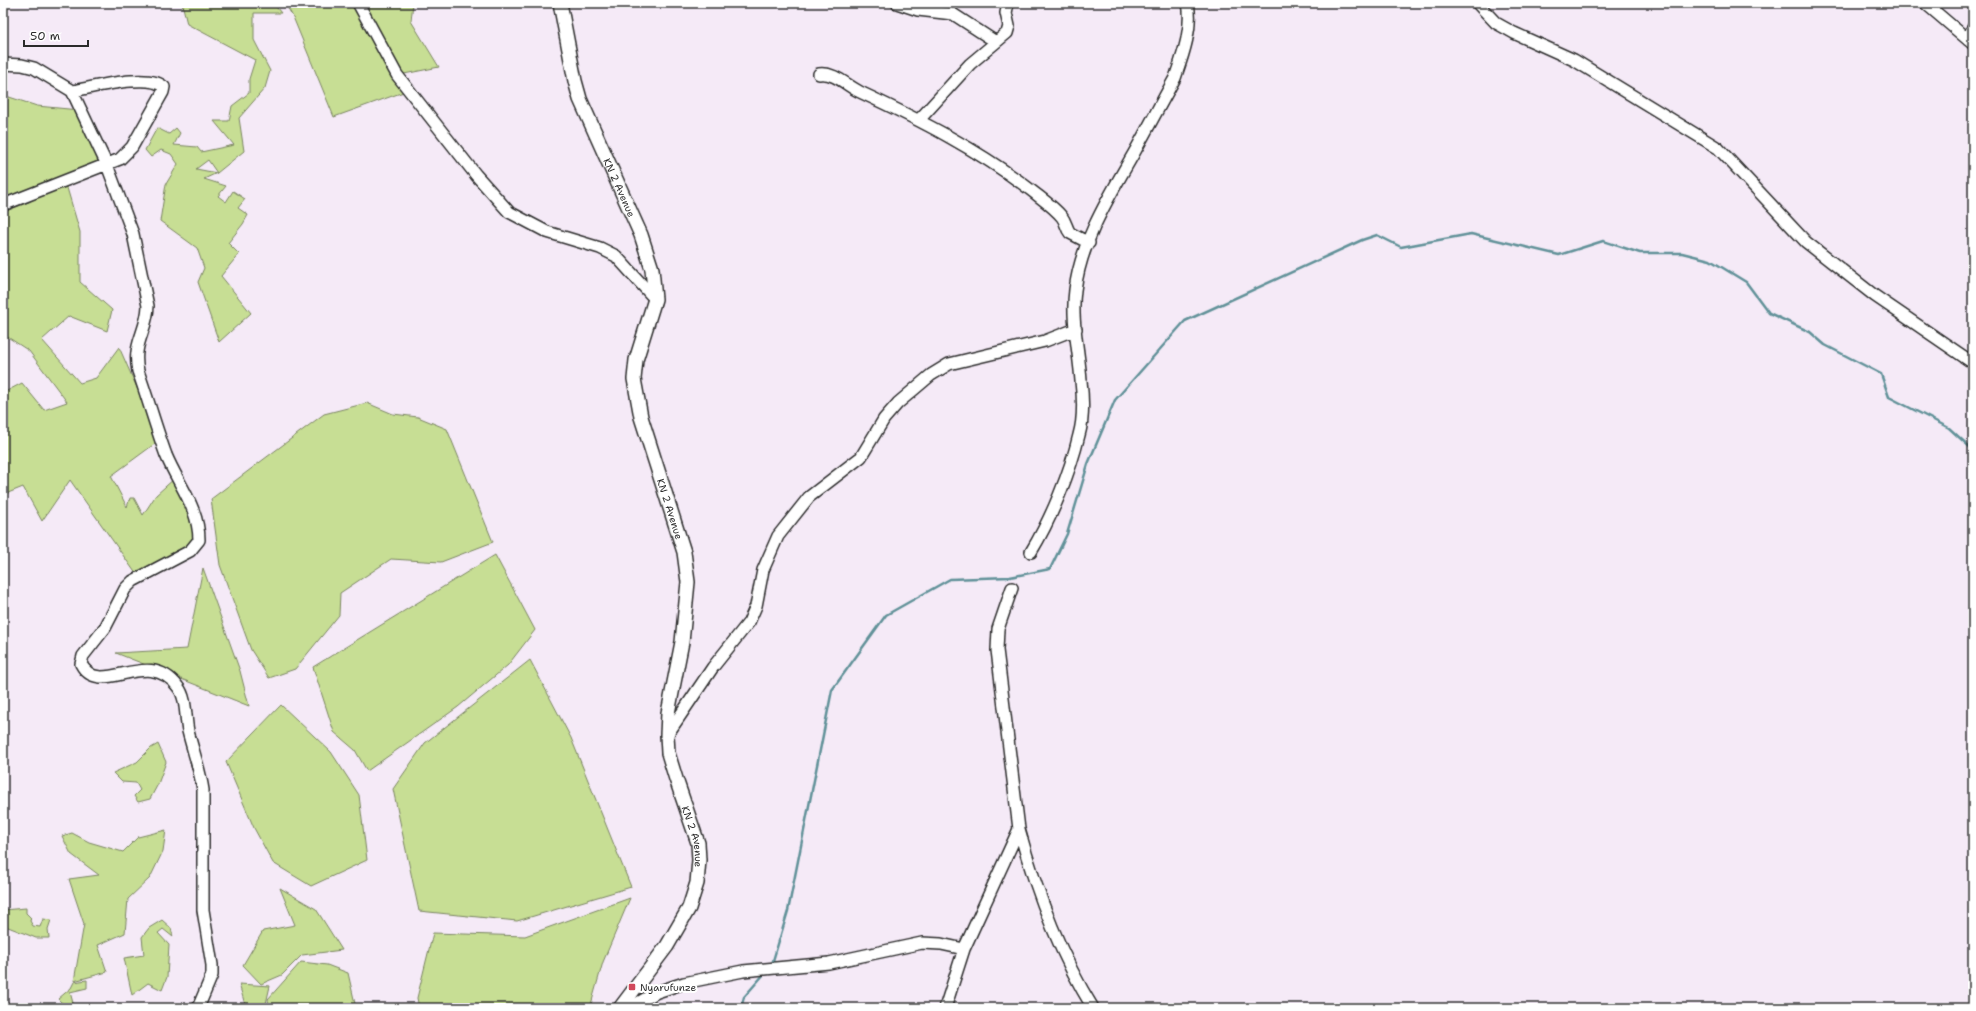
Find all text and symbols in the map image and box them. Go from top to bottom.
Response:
scale bar [24,22,88,48]
text: 50 m [30,28,60,44]
street label: KN 2 Avenue [601,156,639,219]
street label: KN 2 Avenue [654,477,686,541]
street label: KN 2 Avenue [679,804,706,868]
place label: Nyarufunze [640,981,696,994]
marker: Nyarufunze [627,982,637,992]

